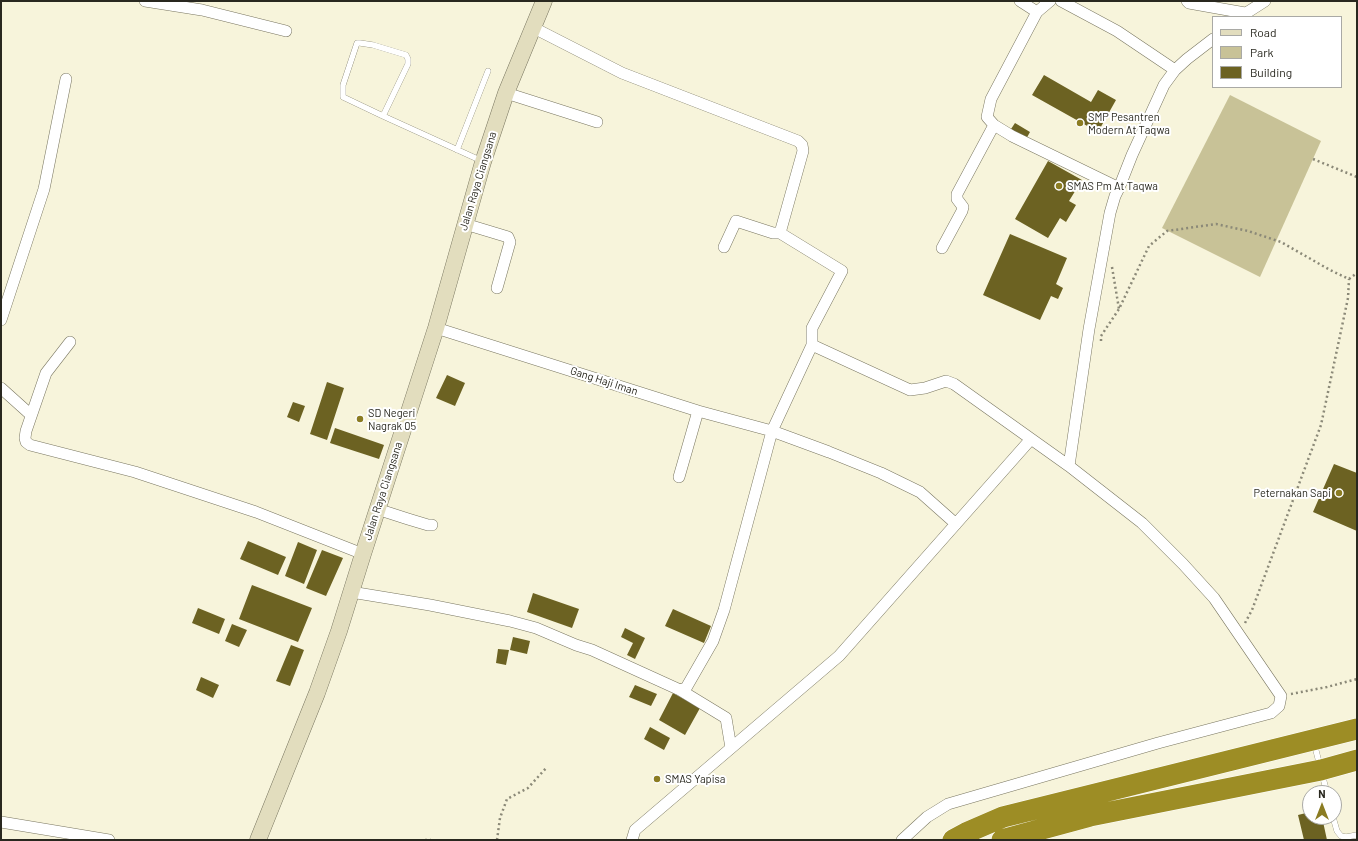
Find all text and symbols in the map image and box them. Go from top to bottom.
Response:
legend [1212,16,1342,88]
text: Road [1250,25,1277,39]
text: Park [1250,45,1274,59]
text: Building [1250,65,1292,79]
place label: SMP Pesantren Modern At Taqwa [1088,110,1170,136]
marker: SMP Pesantren Modern At Taqwa [1075,118,1085,128]
street label: Jalan Raya Ciangsana [457,130,499,232]
place label: SMAS Pm At Taqwa [1067,179,1158,193]
marker: SMAS Pm At Taqwa [1054,181,1064,191]
street label: Gang Haji Iman [569,364,639,398]
place label: SD Negeri Nagrak 05 [368,406,416,432]
marker: SD Negeri Nagrak 05 [355,414,365,424]
street label: Jalan Raya Ciangsana [361,440,405,542]
place label: Peternakan Sapi [1254,486,1331,500]
marker: Peternakan Sapi [1334,488,1344,498]
place label: SMAS Yapisa [665,772,725,786]
marker: SMAS Yapisa [652,774,662,784]
north arrow [1302,785,1342,825]
text: N [1318,787,1326,800]

